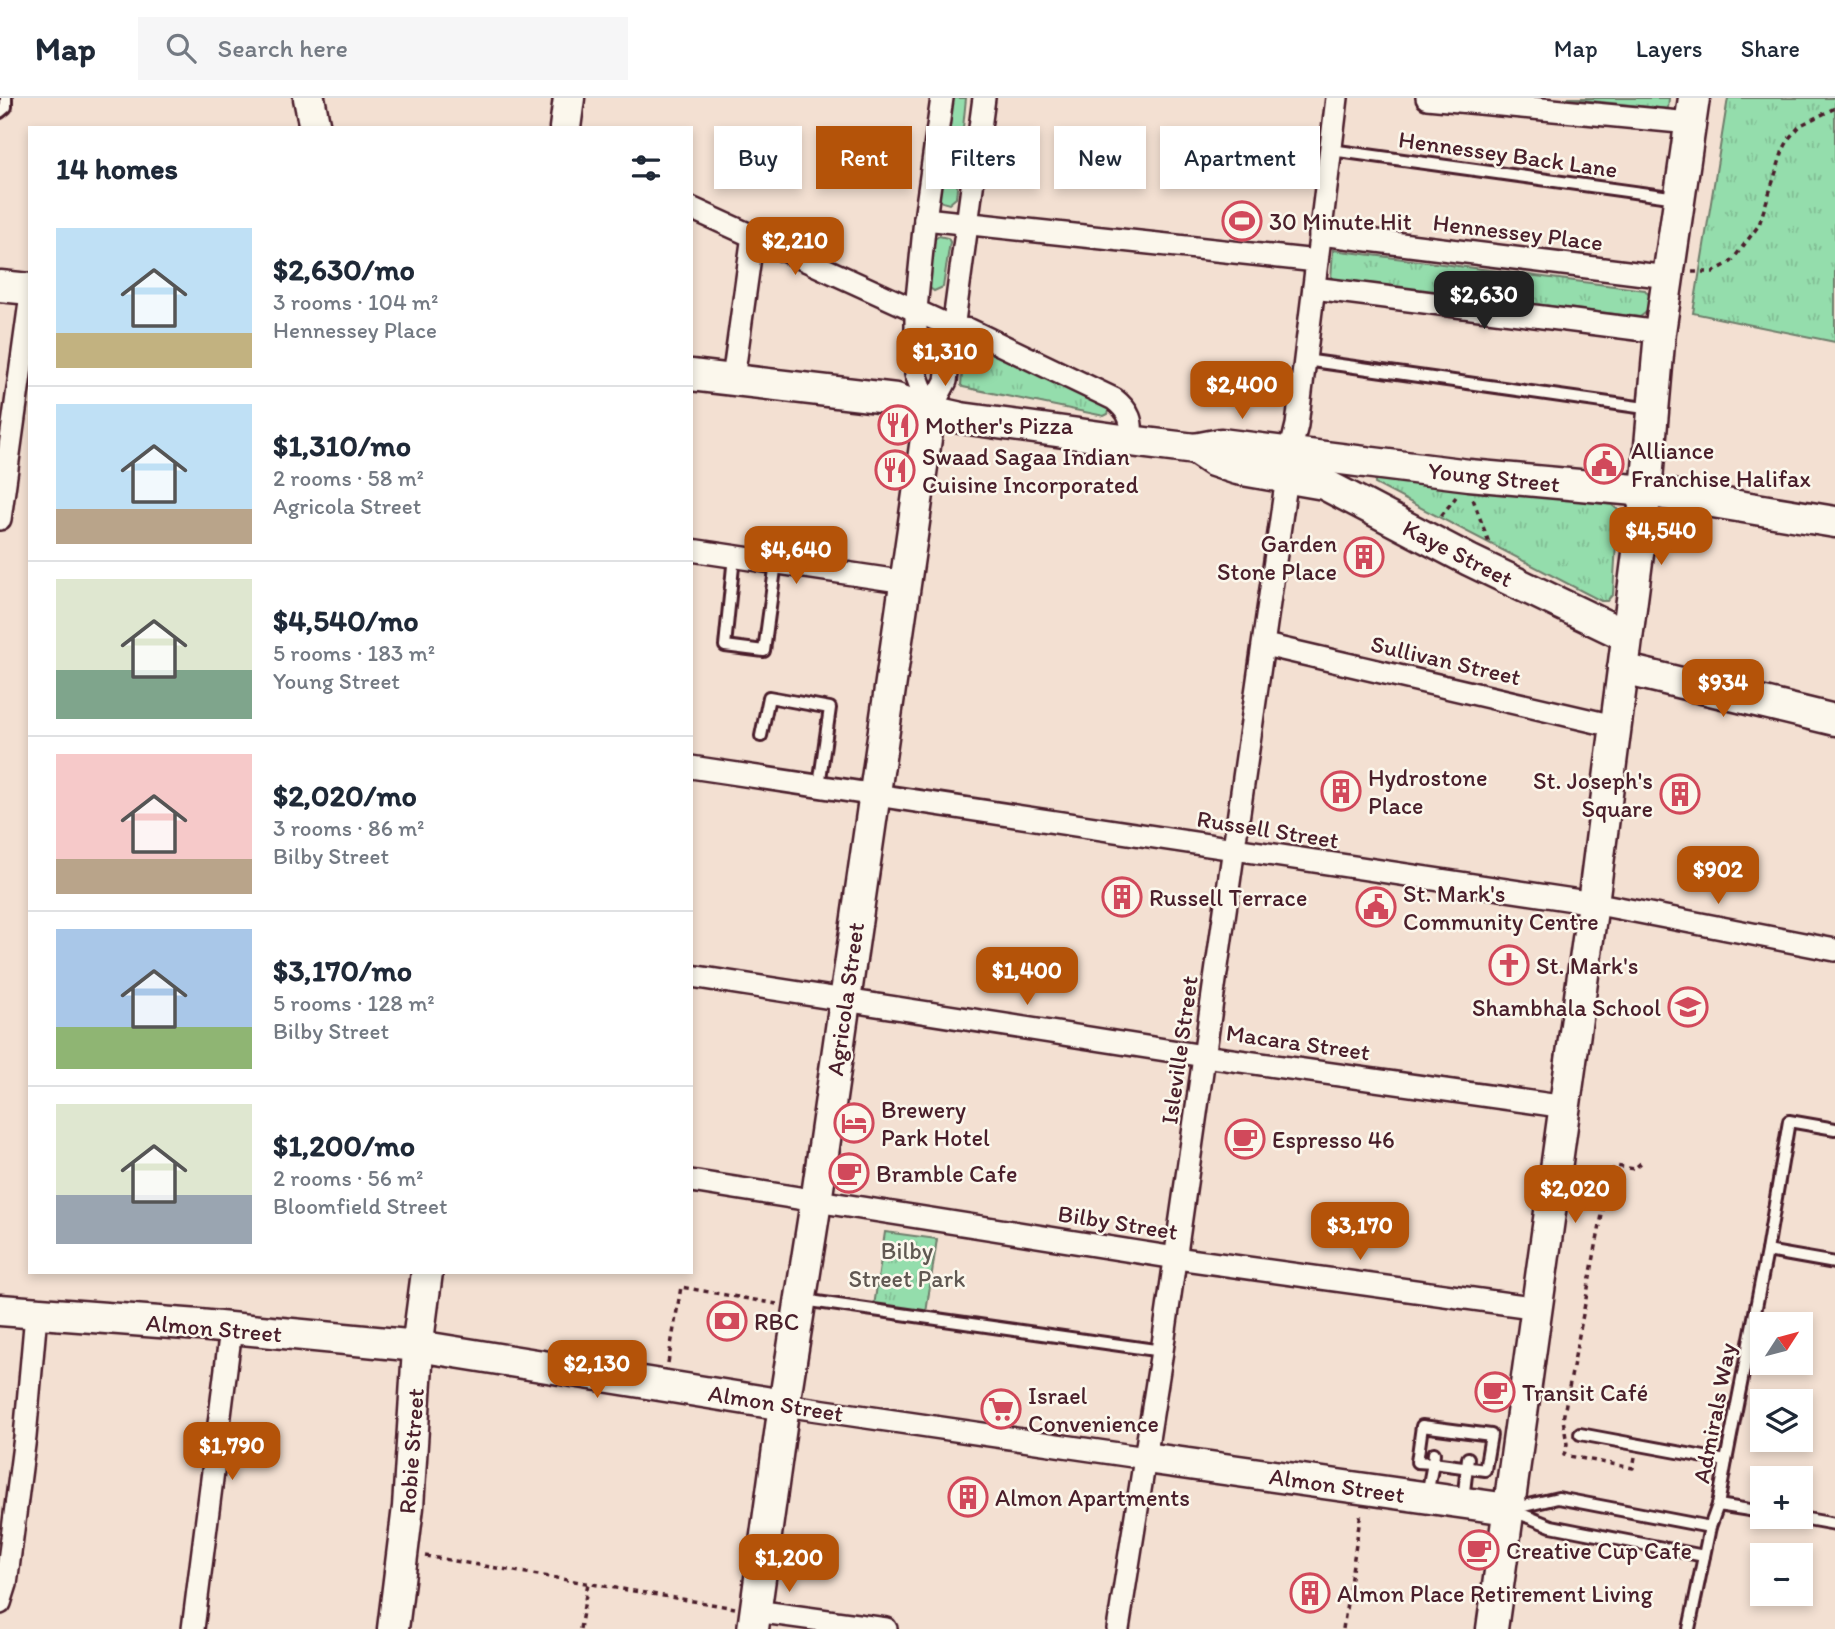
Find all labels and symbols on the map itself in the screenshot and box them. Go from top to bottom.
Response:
street label: Hennessey Back Lane [1397,124,1619,184]
sports icon: 30 Minute Hit [1221,200,1263,242]
place label: 30 Minute Hit [1269,207,1412,236]
street label: Hennessey Place [1431,207,1605,257]
pin: $2,210 [738,218,852,277]
pin: $2,630 [1427,272,1541,331]
pin: $1,310 [888,328,1002,388]
pin: $2,400 [1185,362,1299,421]
restaurant icon: Mother's Pizza [877,404,919,446]
place label: Mother's Pizza [925,411,1074,440]
place label: Alliance Franchise Halifax [1631,436,1811,493]
place label: Swaad Sagaa Indian Cuisine Incorporated [922,442,1138,499]
public building icon: Alliance Franchise Halifax [1583,443,1625,485]
restaurant icon: Swaad Sagaa Indian Cuisine Incorporated [874,449,916,491]
street label: Young Street [1427,456,1561,498]
pin: $4,540 [1604,508,1718,567]
street label: Kaye Street [1398,513,1518,593]
pin: $4,640 [739,526,853,586]
place label: Garden Stone Place [1217,529,1337,586]
building icon: Garden Stone Place [1343,536,1385,578]
street label: Sullivan Street [1368,629,1524,691]
pin: $934 [1682,660,1764,719]
place label: Hydrostone Place [1368,763,1488,820]
place label: St. Joseph's Square [1533,766,1653,823]
building icon: Hydrostone Place [1320,770,1362,812]
building icon: St. Joseph's Square [1659,773,1701,815]
street label: Russell Street [1195,803,1341,855]
pin: $902 [1677,846,1759,906]
building icon: Russell Terrace [1101,876,1143,918]
place label: St. Mark's Community Centre [1403,879,1599,936]
place label: Russell Terrace [1149,883,1307,912]
public building icon: St. Mark's Community Centre [1355,886,1397,928]
street label: Agricola Street [820,920,870,1078]
church icon: St. Mark's [1488,944,1530,986]
pin: $1,400 [970,948,1084,1007]
place label: St. Mark's [1536,951,1638,980]
street label: Isleville Street [1154,974,1204,1126]
school or university icon: Shambhala School [1667,986,1709,1028]
place label: Shambhala School [1472,993,1661,1022]
street label: Macara Street [1224,1018,1372,1066]
place label: Brewery Park Hotel [881,1095,990,1152]
hotel icon: Brewery Park Hotel [833,1102,875,1144]
cafe icon: Espresso 46 [1224,1118,1266,1160]
place label: Espresso 46 [1272,1125,1395,1154]
cafe icon: Bramble Cafe [828,1152,870,1194]
place label: Bramble Cafe [876,1159,1017,1188]
pin: $2,020 [1518,1166,1632,1225]
street label: Bilby Street [1056,1198,1180,1246]
pin: $3,170 [1303,1202,1417,1262]
park label: Bilby Street Park [849,1236,965,1293]
bank icon: RBC [706,1300,748,1342]
place label: RBC [754,1307,799,1336]
street label: Almon Street [145,1308,283,1348]
north arrow [1750,1312,1813,1376]
pin: $2,130 [540,1340,654,1400]
street label: Admirals Way [1686,1340,1742,1486]
cafe icon: Transit Café [1474,1371,1516,1413]
street label: Almon Street [706,1378,846,1428]
place label: Transit Café [1522,1378,1648,1407]
place label: Israel Convenience [1028,1381,1159,1438]
street label: Robie Street [392,1387,430,1515]
supermarket icon: Israel Convenience [980,1388,1022,1430]
pin: $1,790 [175,1422,289,1482]
street label: Almon Street [1267,1461,1407,1509]
building icon: Almon Apartments [947,1476,989,1518]
place label: Almon Apartments [995,1483,1190,1512]
cafe icon: Creative Cup Cafe [1458,1529,1500,1571]
pin: $1,200 [732,1534,846,1594]
place label: Creative Cup Cafe [1506,1536,1692,1565]
building icon: Almon Place Retirement Living [1289,1572,1331,1614]
place label: Almon Place Retirement Living [1337,1579,1653,1608]

